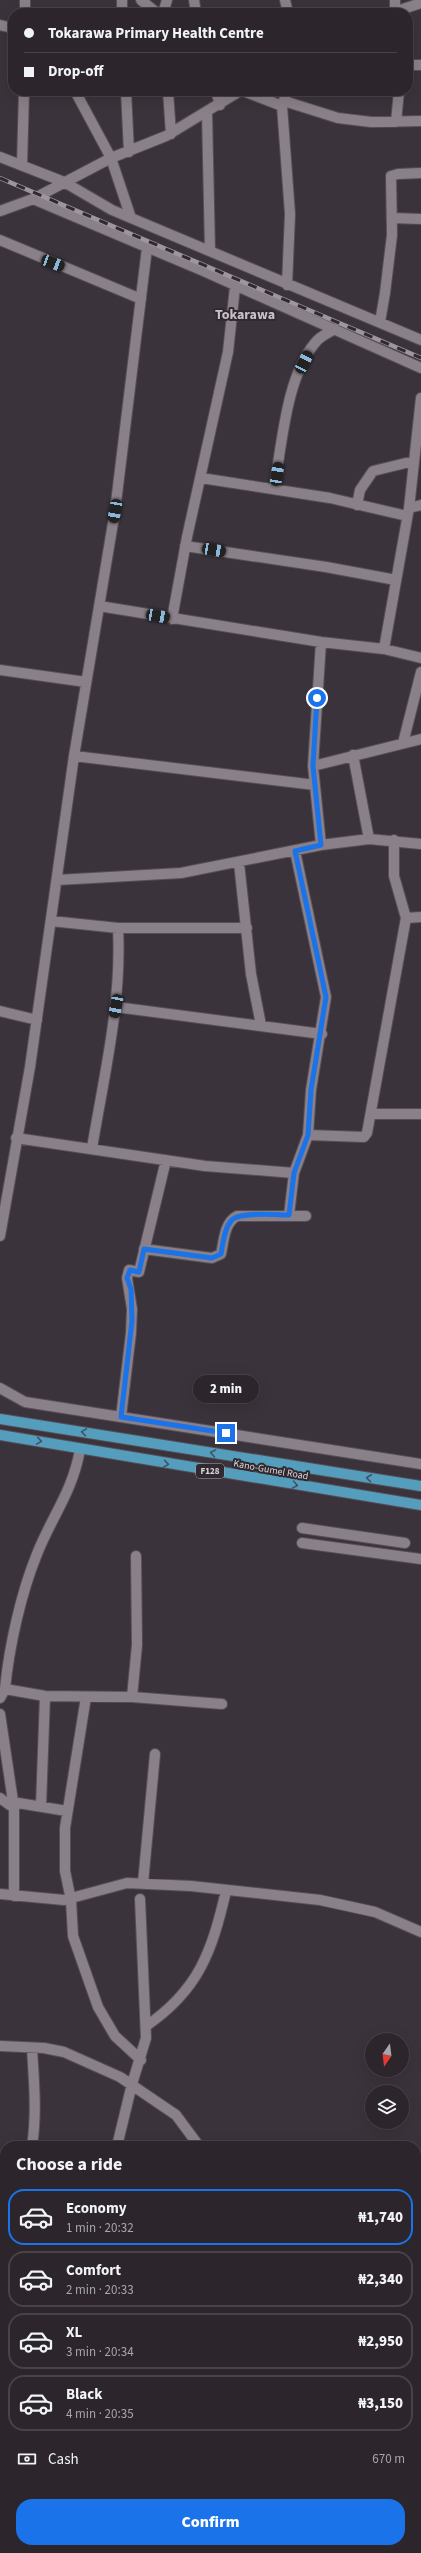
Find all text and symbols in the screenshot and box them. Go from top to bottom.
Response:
text: Tokarawa Primary Health Centre [48,23,264,44]
text: Drop-off [48,61,103,82]
car [40,253,66,273]
district label: Tokarawa [215,305,275,325]
car [293,349,315,375]
car [269,461,285,487]
car [107,498,123,524]
car [201,542,227,558]
car [145,608,171,624]
route start [308,689,326,707]
car [108,993,124,1019]
callout: 2 min [193,1375,259,1403]
text: 2 min [210,1380,242,1398]
route end [217,1424,235,1442]
one-way arrow [81,1428,87,1437]
one-way arrow [35,1436,42,1445]
one-way arrow [210,1449,216,1458]
street label: Kano-Gumel Road [232,1457,309,1483]
one-way arrow [163,1459,170,1468]
road number: F128 [196,1464,224,1478]
one-way arrow [366,1474,372,1483]
one-way arrow [292,1480,298,1489]
north arrow [365,2033,409,2077]
map controls [365,2033,409,2129]
button: layers [365,2085,409,2129]
text: Choose a ride [16,2152,122,2177]
text: Economy [66,2198,127,2219]
icon: car [18,2199,54,2235]
text: ₦1,740 [358,2207,403,2228]
text: 1 min · 20:32 [66,2219,134,2237]
text: Comfort [66,2260,121,2281]
icon: car [18,2261,54,2297]
text: ₦2,340 [358,2269,403,2290]
text: 2 min · 20:33 [66,2281,134,2299]
text: XL [66,2322,82,2343]
icon: car [18,2323,54,2359]
text: ₦2,950 [358,2331,403,2352]
text: 3 min · 20:34 [66,2343,134,2361]
text: Black [66,2384,103,2405]
icon: car [18,2385,54,2421]
text: ₦3,150 [358,2393,403,2414]
text: 4 min · 20:35 [66,2405,134,2423]
icon: cash [16,2448,38,2470]
text: Cash [48,2449,79,2470]
text: 670 m [372,2450,405,2468]
button: Confirm [16,2499,405,2545]

